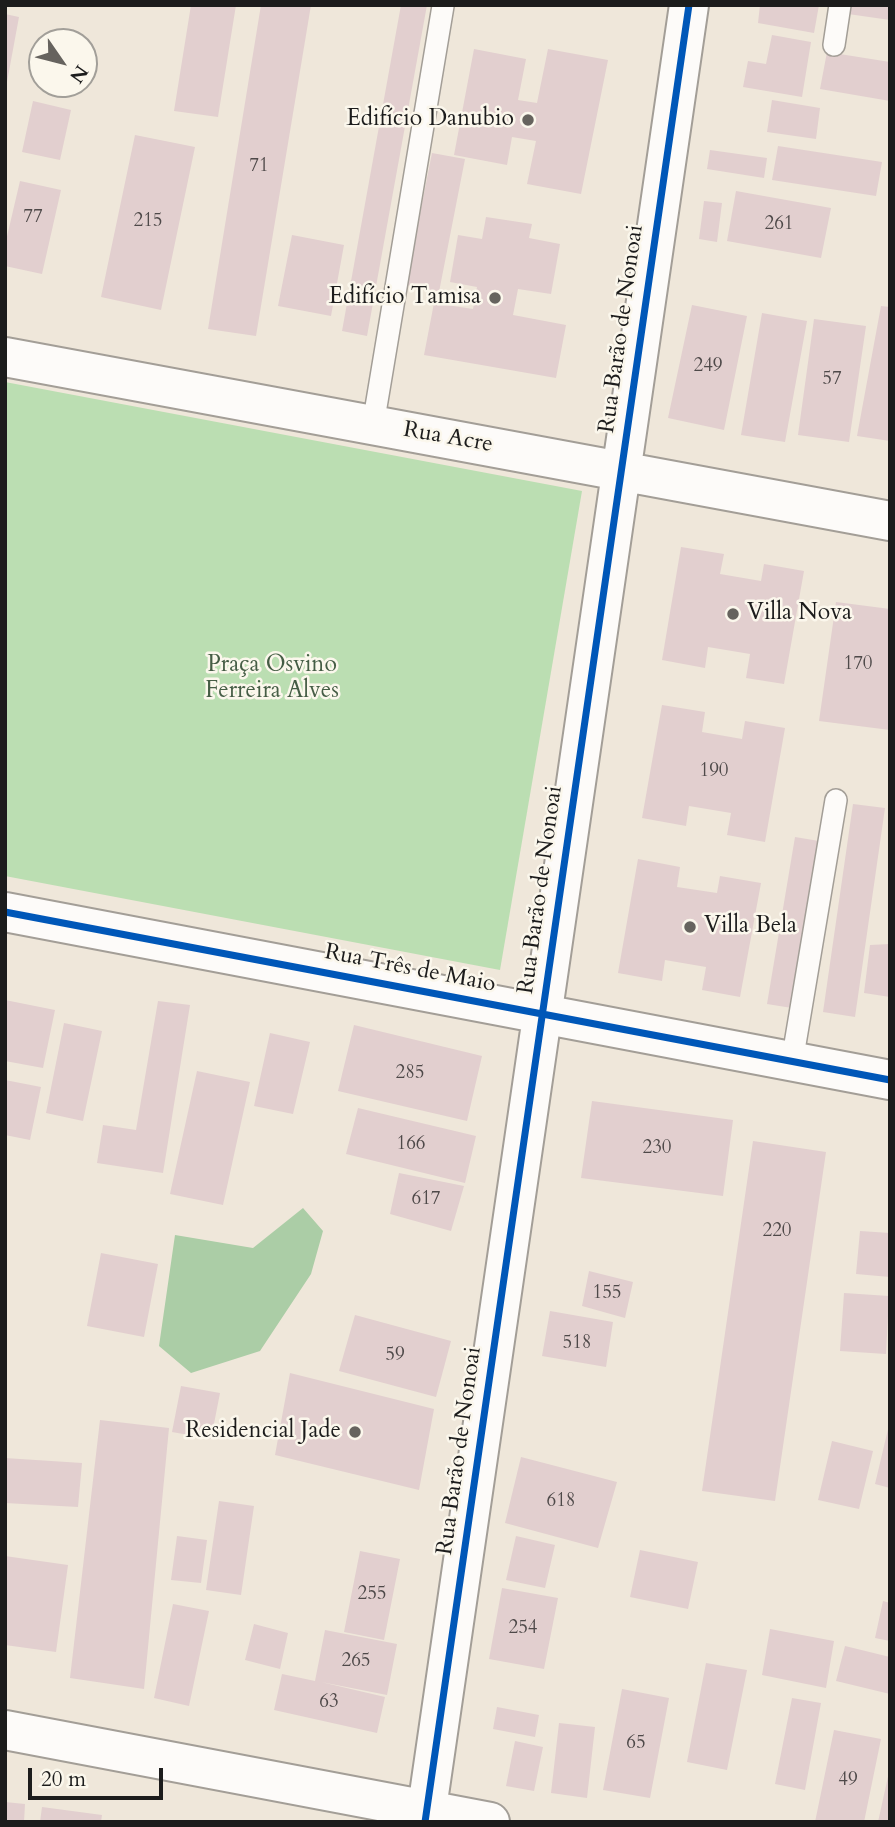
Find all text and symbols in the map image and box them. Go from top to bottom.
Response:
north arrow [28,28,98,98]
text: N [63,60,94,88]
place label: Edifício Danubio [346,106,514,134]
marker: Edifício Danubio [520,112,536,128]
house number: 71 [249,156,269,178]
house number: 77 [23,207,43,229]
house number: 215 [133,211,163,233]
house number: 261 [764,214,794,236]
street label: Rua Barão de Nonoai [594,223,650,435]
place label: Edifício Tamisa [329,284,481,312]
marker: Edifício Tamisa [487,290,503,306]
house number: 249 [693,356,723,378]
house number: 57 [822,369,842,391]
street label: Rua Acre [401,417,495,459]
place label: Villa Nova [747,600,852,628]
marker: Villa Nova [725,606,741,622]
park label: Praça Osvino Ferreira Alves [205,652,339,706]
house number: 170 [843,654,873,676]
house number: 190 [699,761,729,783]
street label: Rua Barão de Nonoai [513,784,569,996]
place label: Villa Bela [704,913,797,941]
marker: Villa Bela [682,919,698,935]
street label: Rua Três de Maio [322,939,498,999]
house number: 285 [395,1063,425,1085]
house number: 166 [396,1134,426,1156]
house number: 230 [642,1138,672,1160]
house number: 617 [411,1189,441,1211]
house number: 220 [762,1221,792,1243]
house number: 155 [592,1283,622,1305]
house number: 518 [562,1333,592,1355]
house number: 59 [385,1345,405,1367]
street label: Rua Barão de Nonoai [432,1345,488,1557]
place label: Residencial Jade [185,1418,341,1446]
marker: Residencial Jade [347,1424,363,1440]
house number: 618 [546,1491,576,1513]
house number: 255 [357,1584,387,1606]
house number: 254 [508,1618,538,1640]
house number: 265 [341,1651,371,1673]
house number: 63 [319,1692,339,1714]
house number: 65 [626,1733,646,1755]
scale bar [32,1754,166,1798]
text: 20 m [41,1765,86,1794]
house number: 49 [838,1770,858,1792]

